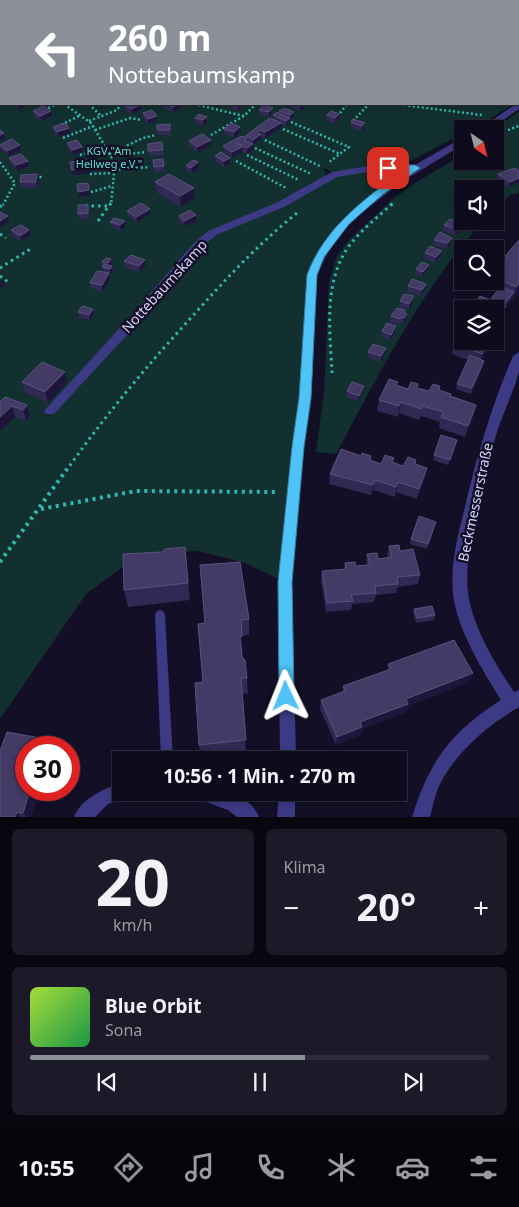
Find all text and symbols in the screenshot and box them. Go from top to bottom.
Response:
text: 260 m [108,14,211,61]
icon: left [25,20,90,85]
text: Nottebaumskamp [108,59,295,89]
north arrow [454,120,504,170]
map controls [454,120,504,350]
park label: KGV "Am Hellweg e.V." [76,143,142,171]
pin [367,147,409,189]
icon: arrive [374,154,402,182]
button: sound [454,180,504,230]
street label: Nottebaumskamp [117,235,211,337]
button: search [454,240,504,290]
button: layers [454,300,504,350]
street label: Beckmesserstraße [453,441,497,563]
position arrow [259,669,311,721]
speed limit sign: 30 [15,736,80,801]
text: 10:56 · 1 Min. · 270 m [163,763,356,789]
text: 20 [96,837,170,925]
text: Klima [284,856,326,878]
text: 20° [356,880,416,932]
text: − [284,888,300,926]
text: + [473,888,489,926]
text: km/h [113,914,152,936]
text: Blue Orbit [105,993,201,1019]
text: Sona [105,1019,142,1041]
icon: previous [93,1068,121,1096]
icon: pause [246,1068,274,1096]
icon: next [399,1068,427,1096]
icon: directions [111,1150,146,1185]
icon: music [182,1150,217,1185]
icon: phone [253,1150,288,1185]
icon: climate [324,1150,359,1185]
icon: car [395,1150,430,1185]
icon: filters [466,1150,501,1185]
text: 10:55 [18,1152,75,1182]

